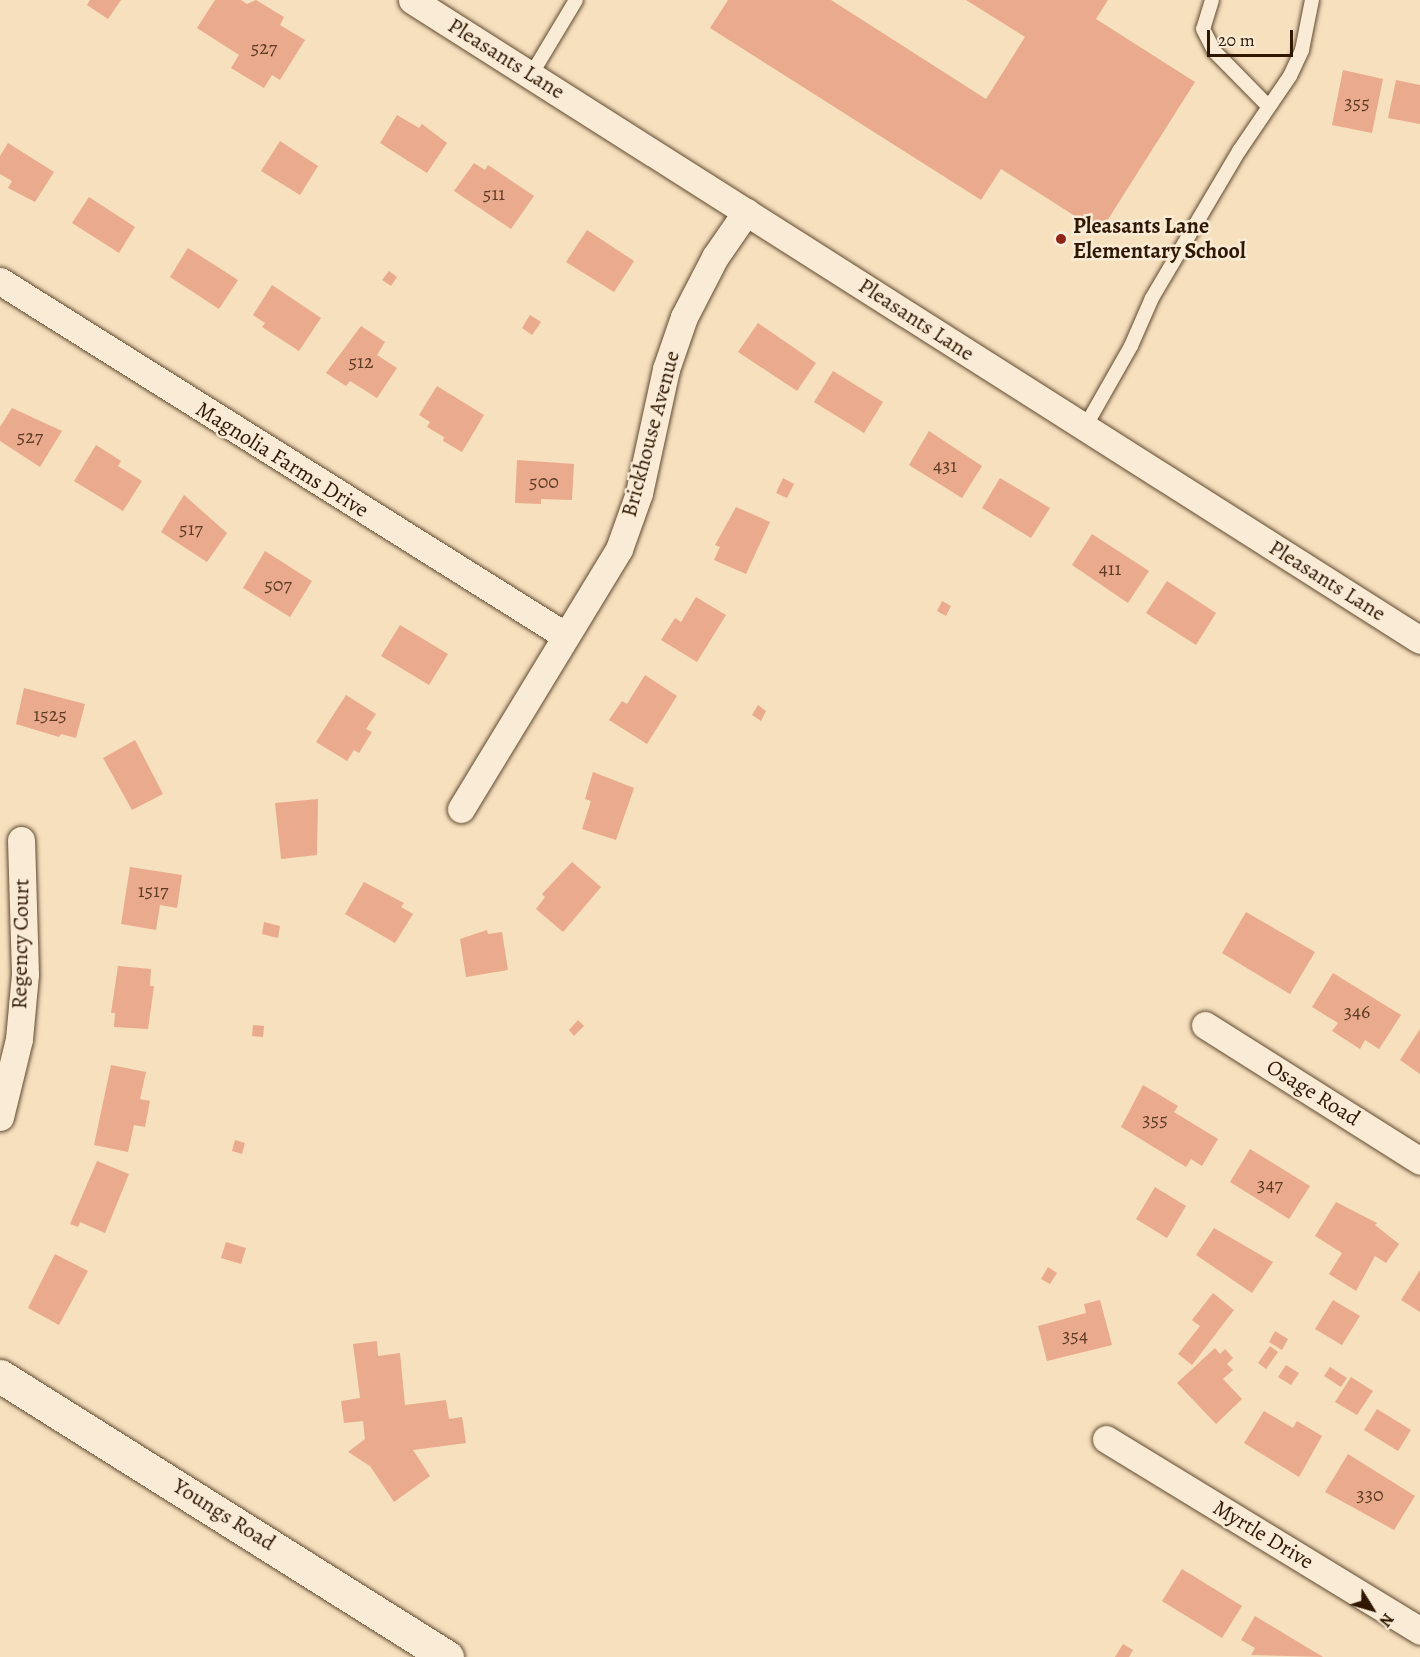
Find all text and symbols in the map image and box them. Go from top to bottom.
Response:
street label: Pleasants Lane [443,13,569,105]
scale bar [1210,18,1296,56]
text: 20 m [1218,28,1255,52]
house number: 527 [251,35,277,59]
house number: 355 [1344,90,1370,114]
house number: 511 [483,181,505,205]
place label: Pleasants Lane Elementary School [1073,213,1246,264]
marker: Pleasants Lane Elementary School [1054,232,1068,246]
street label: Pleasants Lane [853,273,979,367]
street label: Brickhouse Avenue [616,348,686,520]
house number: 512 [349,349,373,373]
street label: Magnolia Farms Drive [191,396,373,524]
house number: 527 [17,424,43,448]
house number: 431 [933,453,957,477]
house number: 500 [529,469,559,493]
house number: 517 [179,516,203,540]
street label: Pleasants Lane [1264,535,1390,627]
house number: 411 [1099,556,1121,580]
house number: 507 [264,572,292,596]
house number: 1525 [33,702,67,726]
street label: Regency Court [7,878,35,1010]
house number: 1517 [138,878,168,902]
house number: 346 [1344,999,1370,1023]
street label: Osage Road [1261,1054,1365,1132]
house number: 355 [1142,1107,1168,1131]
house number: 347 [1257,1172,1283,1196]
house number: 354 [1062,1323,1088,1347]
street label: Youngs Road [168,1473,280,1557]
house number: 330 [1356,1482,1384,1506]
street label: Myrtle Drive [1208,1495,1318,1575]
north arrow [1342,1579,1402,1639]
text: N [1374,1609,1399,1631]

